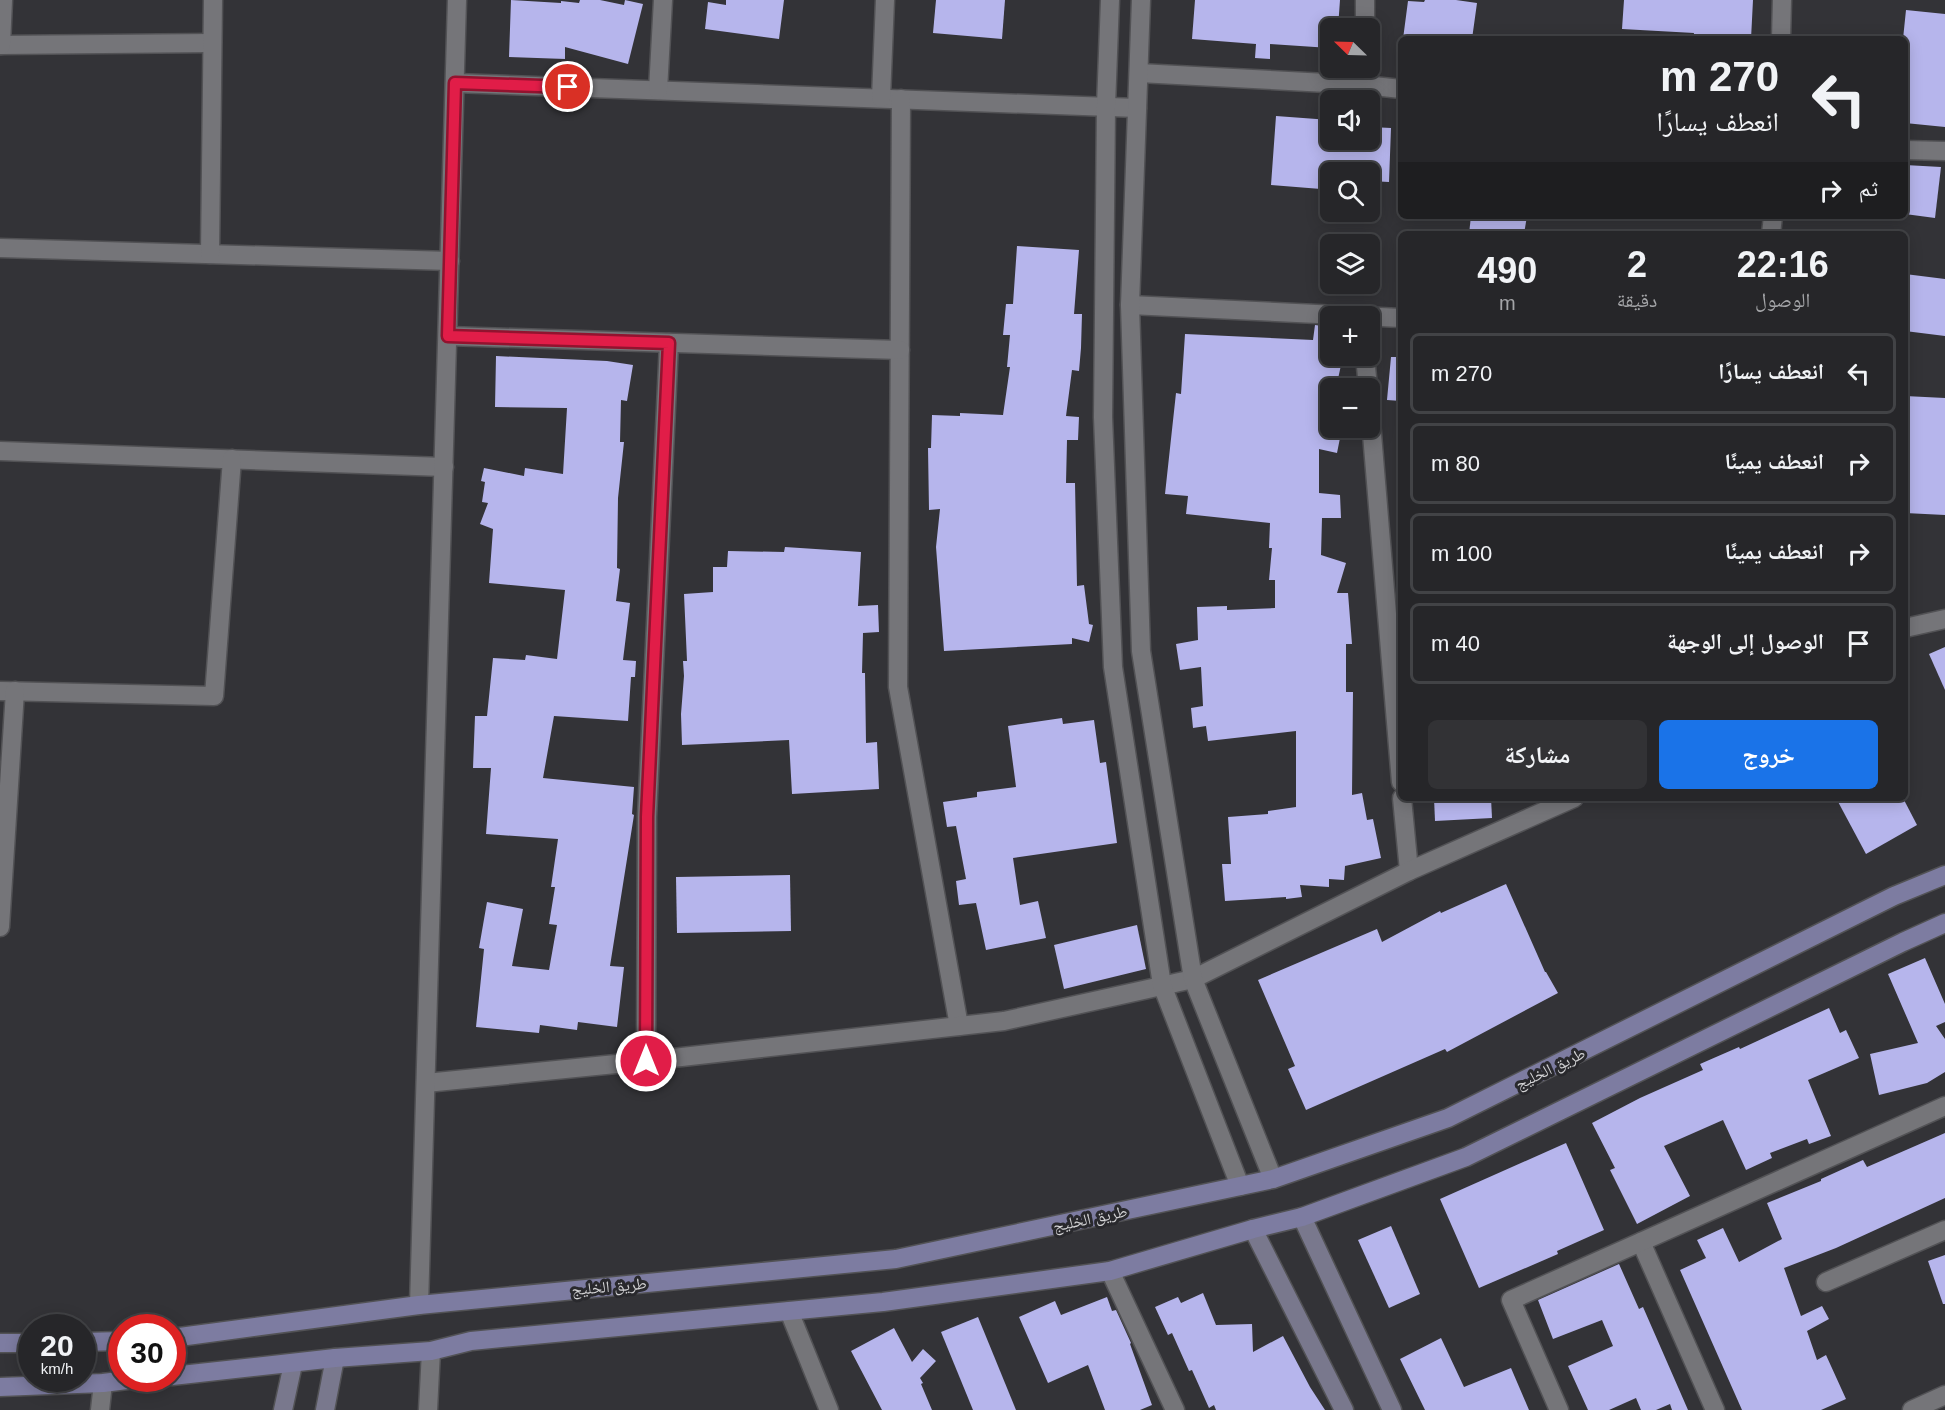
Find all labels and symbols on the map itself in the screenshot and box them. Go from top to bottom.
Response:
north arrow [1320,18,1380,78]
pin [542,61,593,112]
position arrow [614,1029,678,1093]
street label: طريق الخليج [1513,1044,1589,1094]
street label: طريق الخليج [1051,1202,1129,1237]
street label: طريق الخليج [571,1275,648,1300]
speed limit sign: 30 [108,1314,186,1392]

